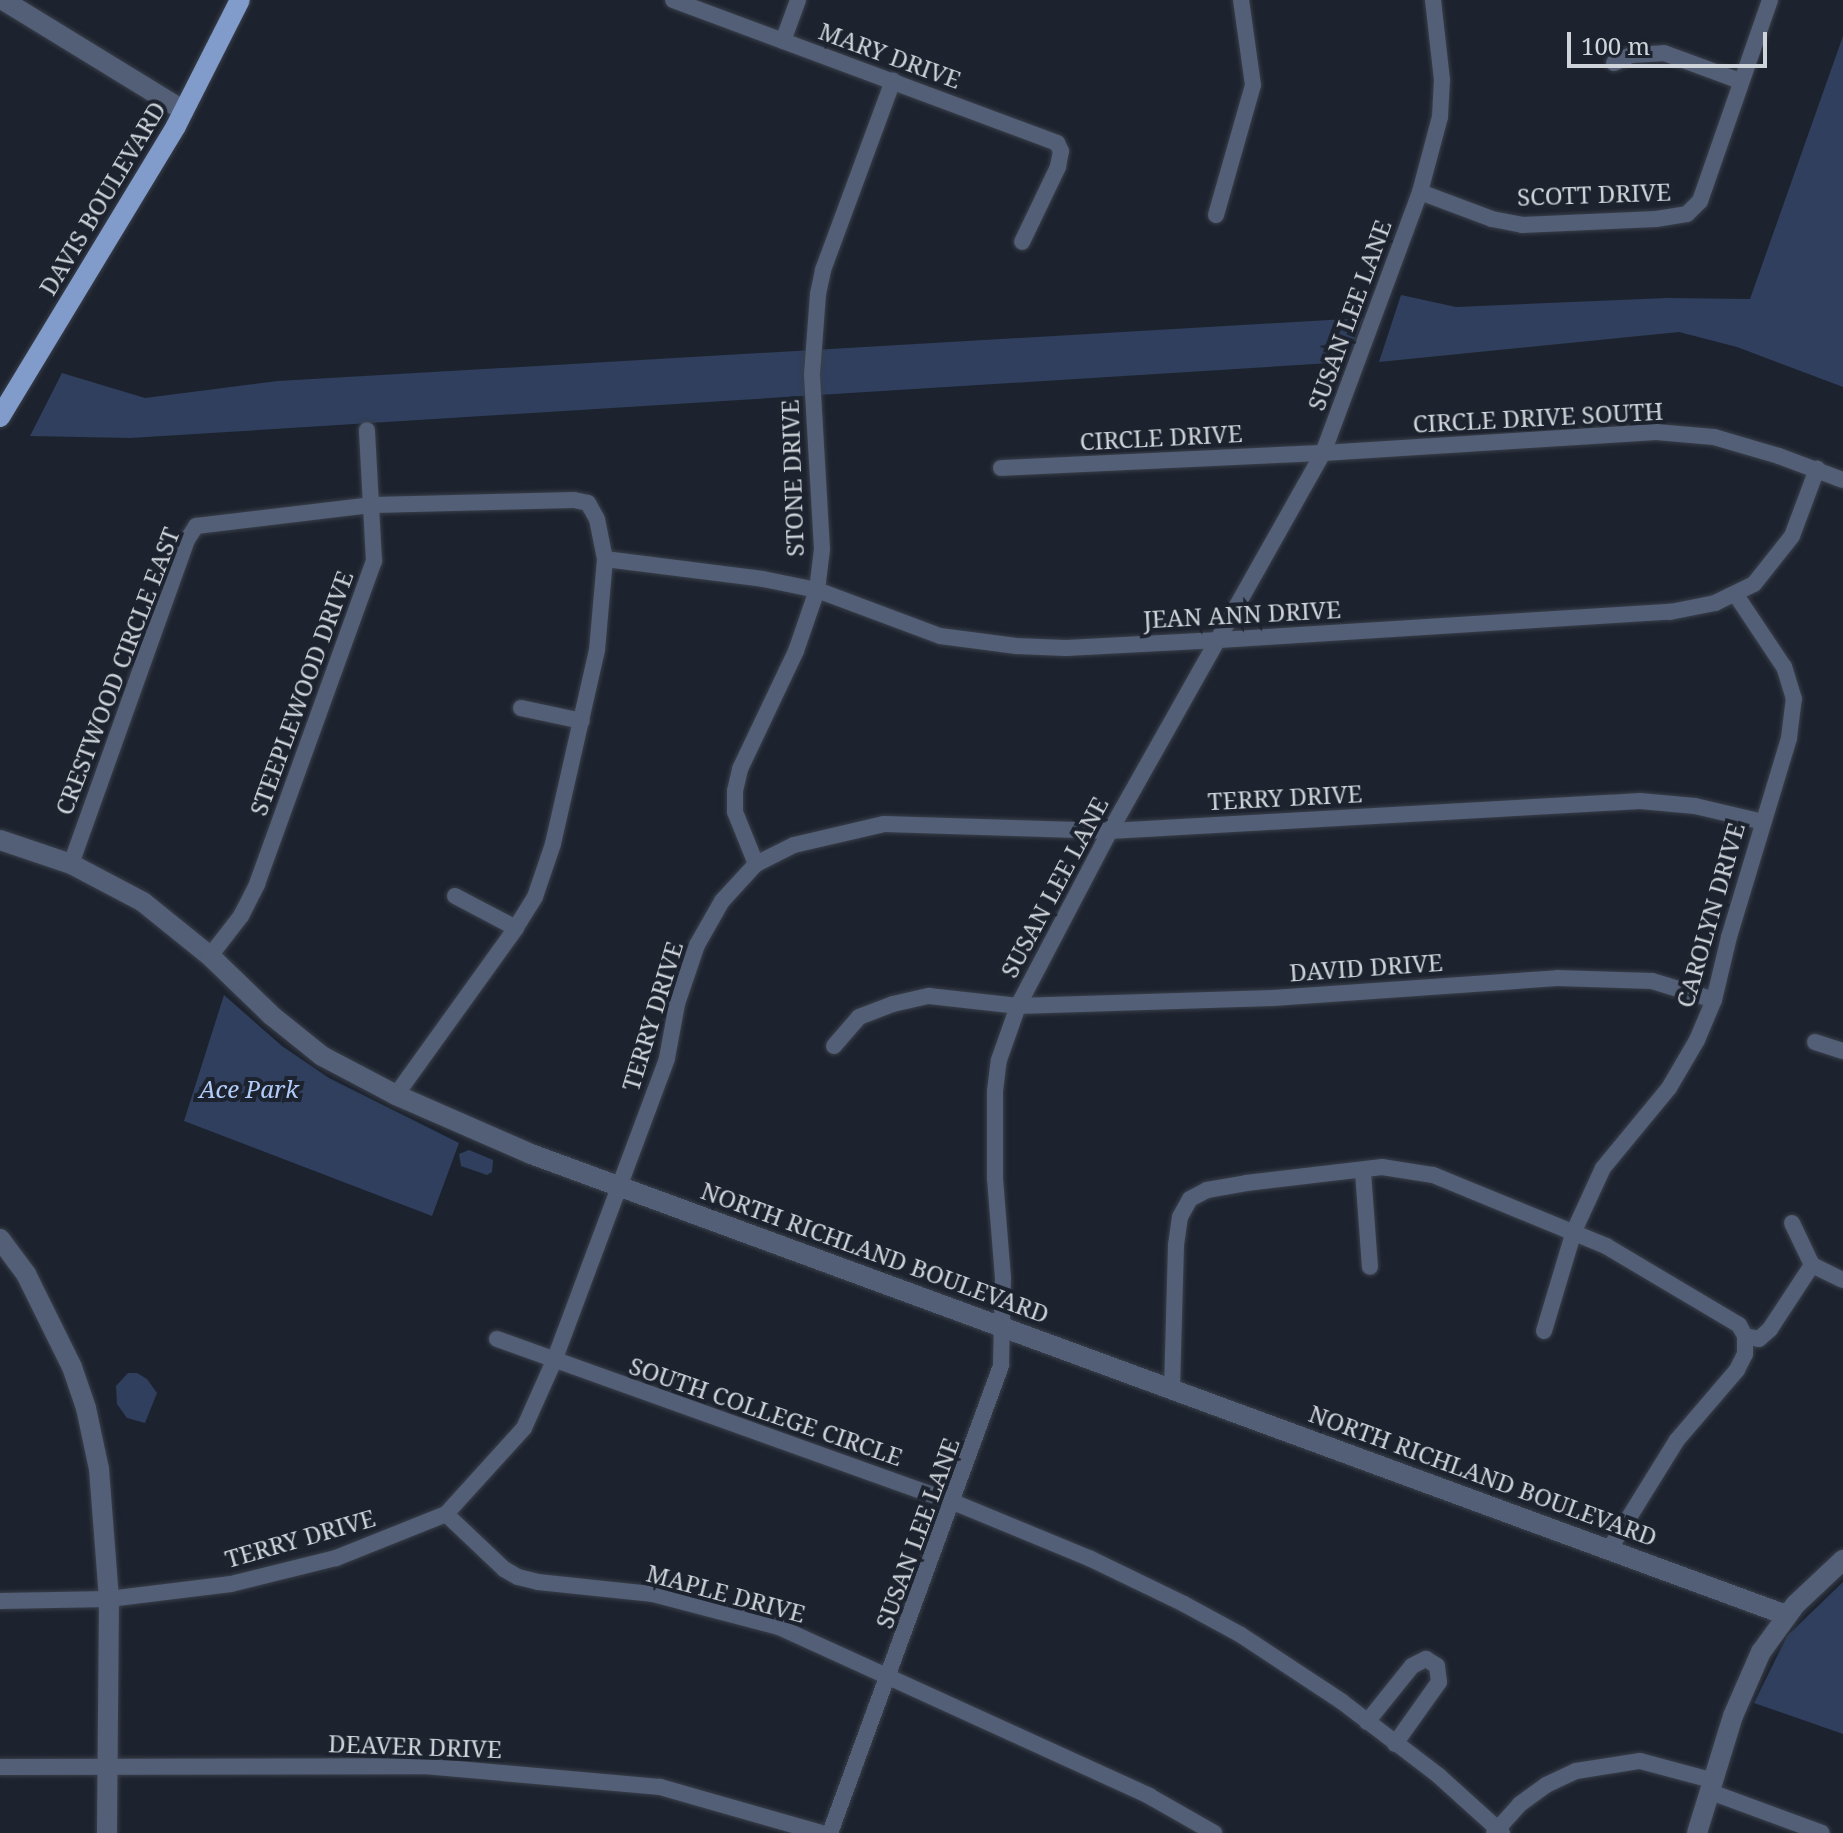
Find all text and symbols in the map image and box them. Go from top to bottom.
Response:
street label: MARY DRIVE [815,16,965,94]
scale bar [1571,16,1771,66]
text: 100 m [1581,29,1650,62]
street label: DAVIS BOULEVARD [33,96,171,300]
street label: SCOTT DRIVE [1517,177,1671,211]
street label: SUSAN LEE LANE [1301,216,1397,414]
street label: CIRCLE DRIVE SOUTH [1412,396,1664,438]
street label: STONE DRIVE [775,399,809,557]
street label: CIRCLE DRIVE [1079,418,1243,456]
street label: CRESTWOOD CIRCLE EAST [49,523,185,819]
street label: STEEPLEWOOD DRIVE [243,567,359,819]
street label: JEAN ANN DRIVE [1142,594,1342,634]
street label: TERRY DRIVE [1207,779,1363,815]
street label: SUSAN LEE LANE [994,792,1114,982]
street label: CAROLYN DRIVE [1670,819,1750,1011]
street label: TERRY DRIVE [616,938,688,1094]
street label: DAVID DRIVE [1288,947,1444,987]
park label: Ace Park [199,1075,299,1103]
street label: NORTH RICHLAND BOULEVARD [697,1176,1053,1328]
street label: SOUTH COLLEGE CIRCLE [626,1351,906,1471]
street label: NORTH RICHLAND BOULEVARD [1305,1399,1661,1551]
street label: SUSAN LEE LANE [869,1434,965,1632]
street label: TERRY DRIVE [222,1503,378,1573]
street label: MAPLE DRIVE [643,1558,809,1628]
street label: DEAVER DRIVE [328,1729,502,1763]

